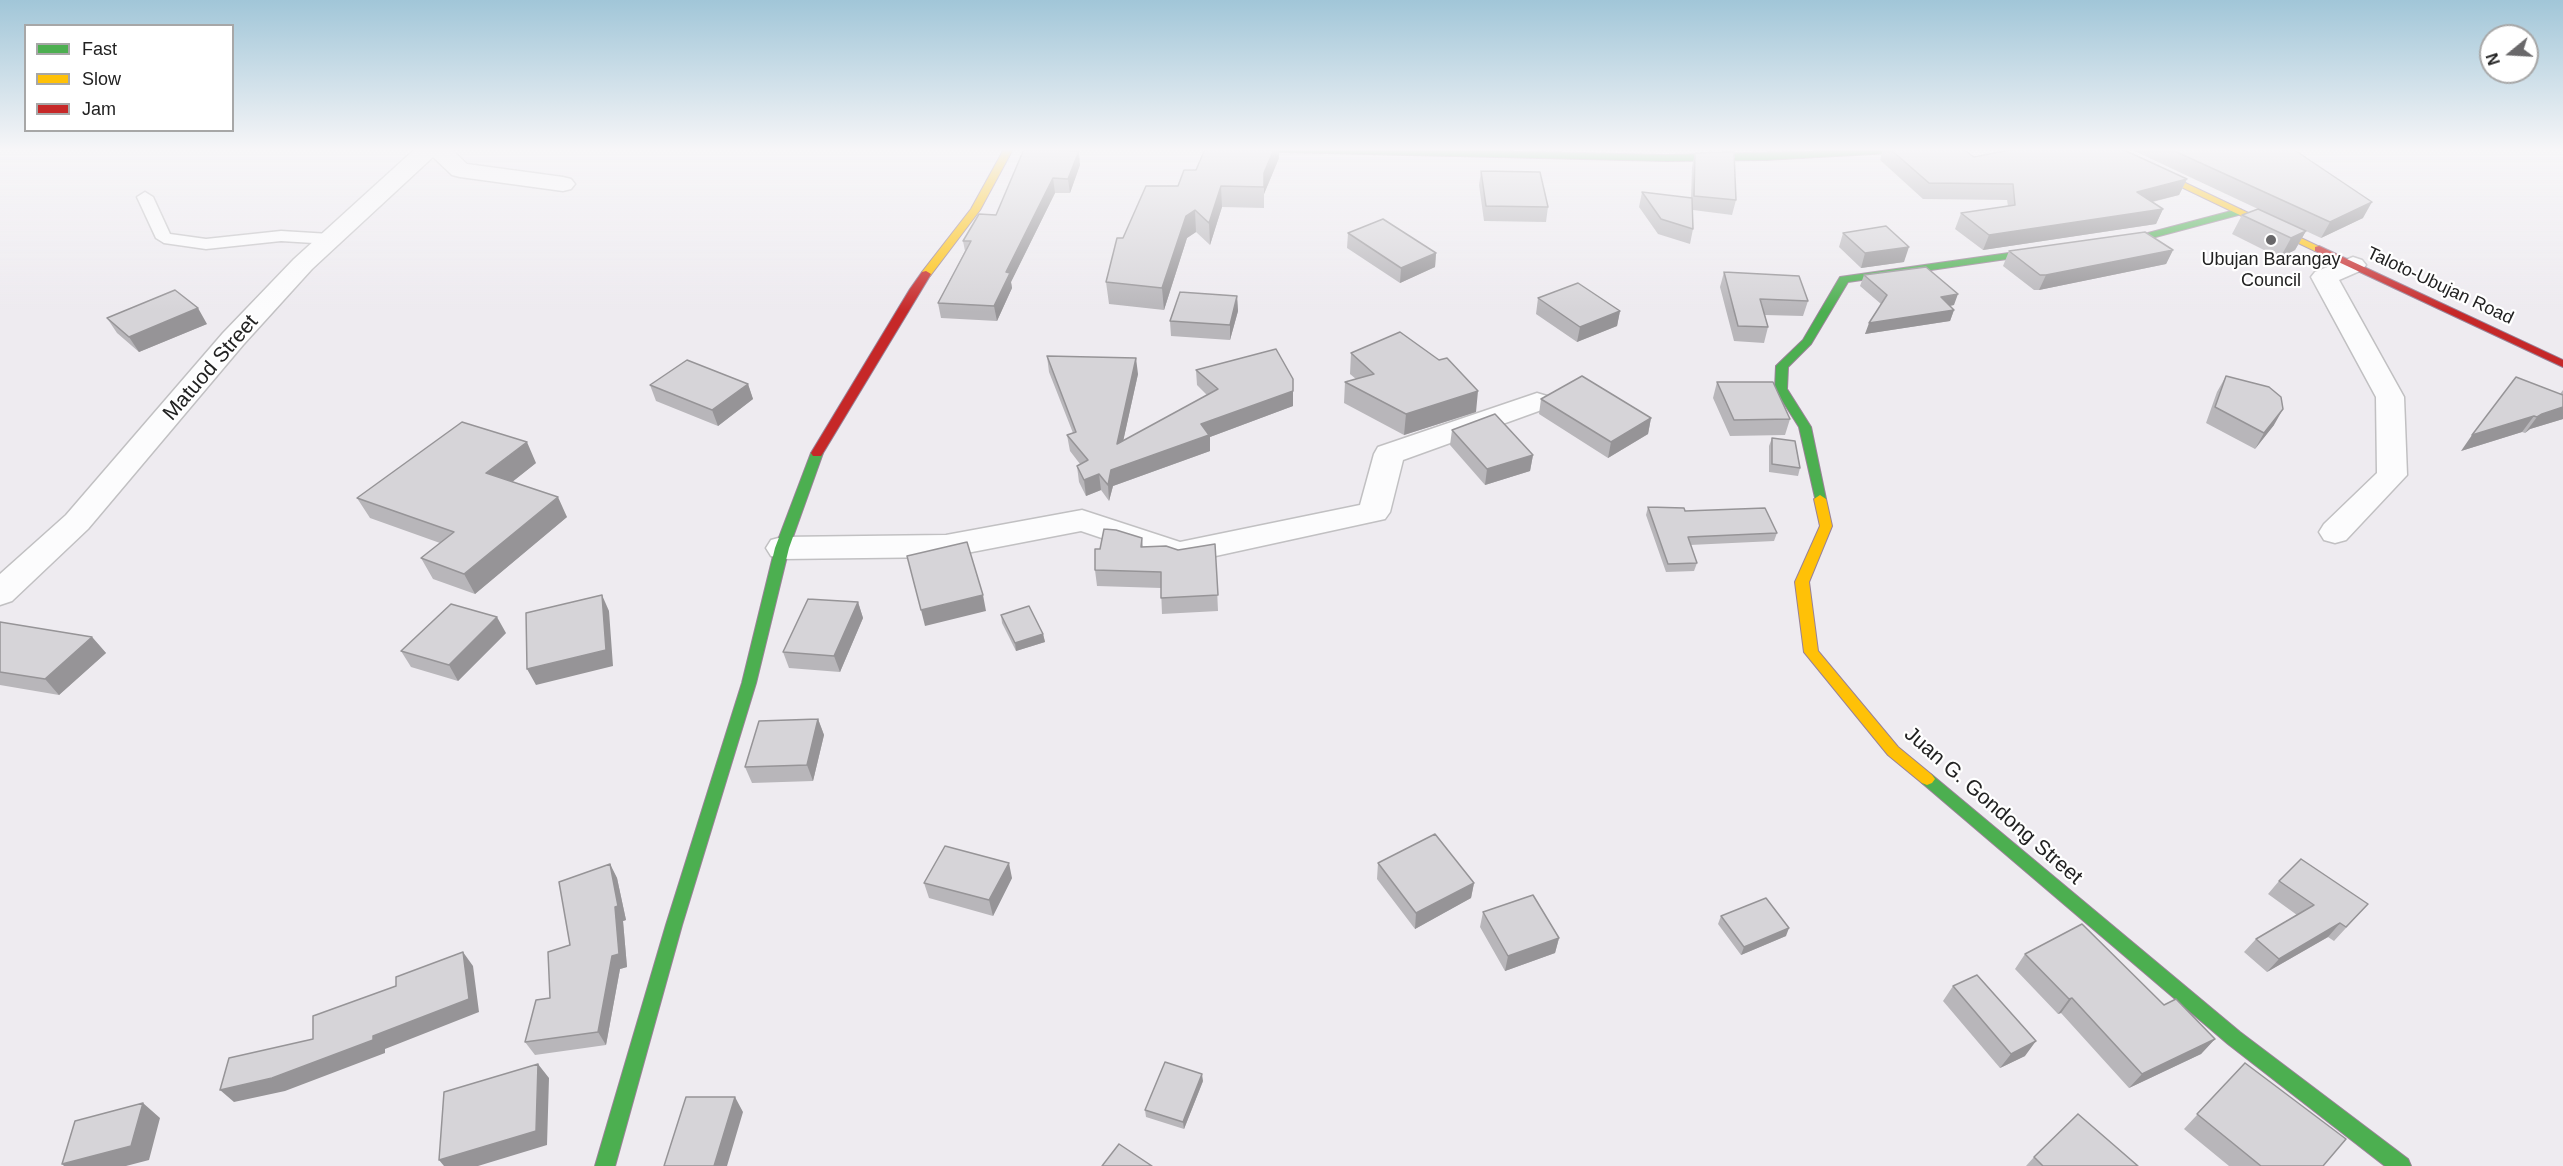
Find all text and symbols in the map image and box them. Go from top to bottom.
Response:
legend [24,24,234,132]
north arrow [2479,24,2539,84]
text: Fast [82,39,117,59]
text: N [2483,51,2503,67]
text: Slow [82,69,121,89]
text: Jam [82,99,116,119]
marker: Ubujan Barangay Council [2264,233,2278,247]
street label: Taloto-Ubujan Road [2363,243,2517,329]
place label: Ubujan Barangay Council [2201,249,2341,292]
street label: Matuod Street [158,310,264,426]
street label: Juan G. Gondong Street [1899,722,2087,890]

